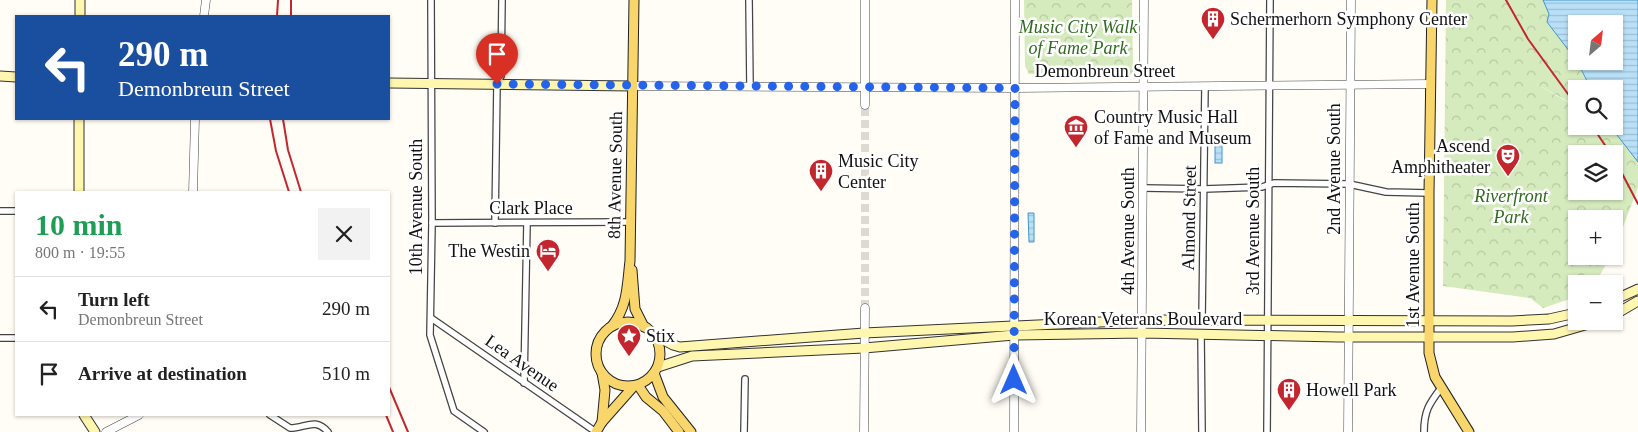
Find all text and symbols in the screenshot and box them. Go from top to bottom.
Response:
building icon: Schermerhorn Symphony Center [1200,6,1226,40]
place label: Schermerhorn Symphony Center [1230,9,1467,29]
north arrow [1568,15,1622,70]
map controls [1568,15,1623,330]
park label: Music City Walk of Fame Park [1018,17,1138,58]
pin [476,33,518,84]
icon: left [35,35,100,100]
text: 290 m [118,35,208,74]
icon: arrive [483,40,511,68]
street label: Demonbreun Street [1035,61,1175,81]
text: Demonbreun Street [118,76,290,101]
button: search [1568,80,1623,135]
street label: 2nd Avenue South [1324,103,1344,235]
place label: Country Music Hall of Fame and Museum [1094,107,1251,148]
street label: 8th Avenue South [604,111,626,239]
museum icon: Country Music Hall of Fame and Museum [1063,114,1089,148]
place label: Ascend Amphitheater [1391,136,1490,177]
street label: 10th Avenue South [406,139,426,275]
theatre icon: Ascend Amphitheater [1495,143,1521,177]
button: layers [1568,145,1623,200]
place label: Music City Center [838,151,919,192]
building icon: Music City Center [808,158,834,192]
street label: Almond Street [1178,165,1200,271]
street label: 4th Avenue South [1118,167,1138,295]
street label: 3rd Avenue South [1243,167,1263,295]
park label: Riverfront Park [1473,186,1549,227]
street label: Clark Place [489,198,573,218]
street label: 1st Avenue South [1403,202,1423,328]
text: 10 min [35,208,123,241]
button: close [318,208,370,260]
button: + [1568,210,1623,265]
hotel icon: The Westin [535,238,561,272]
place label: The Westin [448,241,530,261]
text: 800 m · 19:55 [35,244,125,261]
button: − [1568,275,1623,330]
text: Turn left [78,289,150,310]
icon: left [35,295,63,323]
text: 290 m [322,298,370,319]
street label: Korean Veterans Boulevard [1044,309,1242,329]
text: Demonbreun Street [78,311,203,328]
place icon: Stix [616,323,642,357]
place label: Stix [646,326,675,346]
street label: Lea Avenue [481,330,563,396]
position arrow [987,353,1039,405]
icon: arrive [35,360,63,388]
text: Arrive at destination [78,363,247,384]
text: 510 m [322,363,370,384]
building icon: Howell Park [1276,377,1302,411]
place label: Howell Park [1306,380,1396,400]

